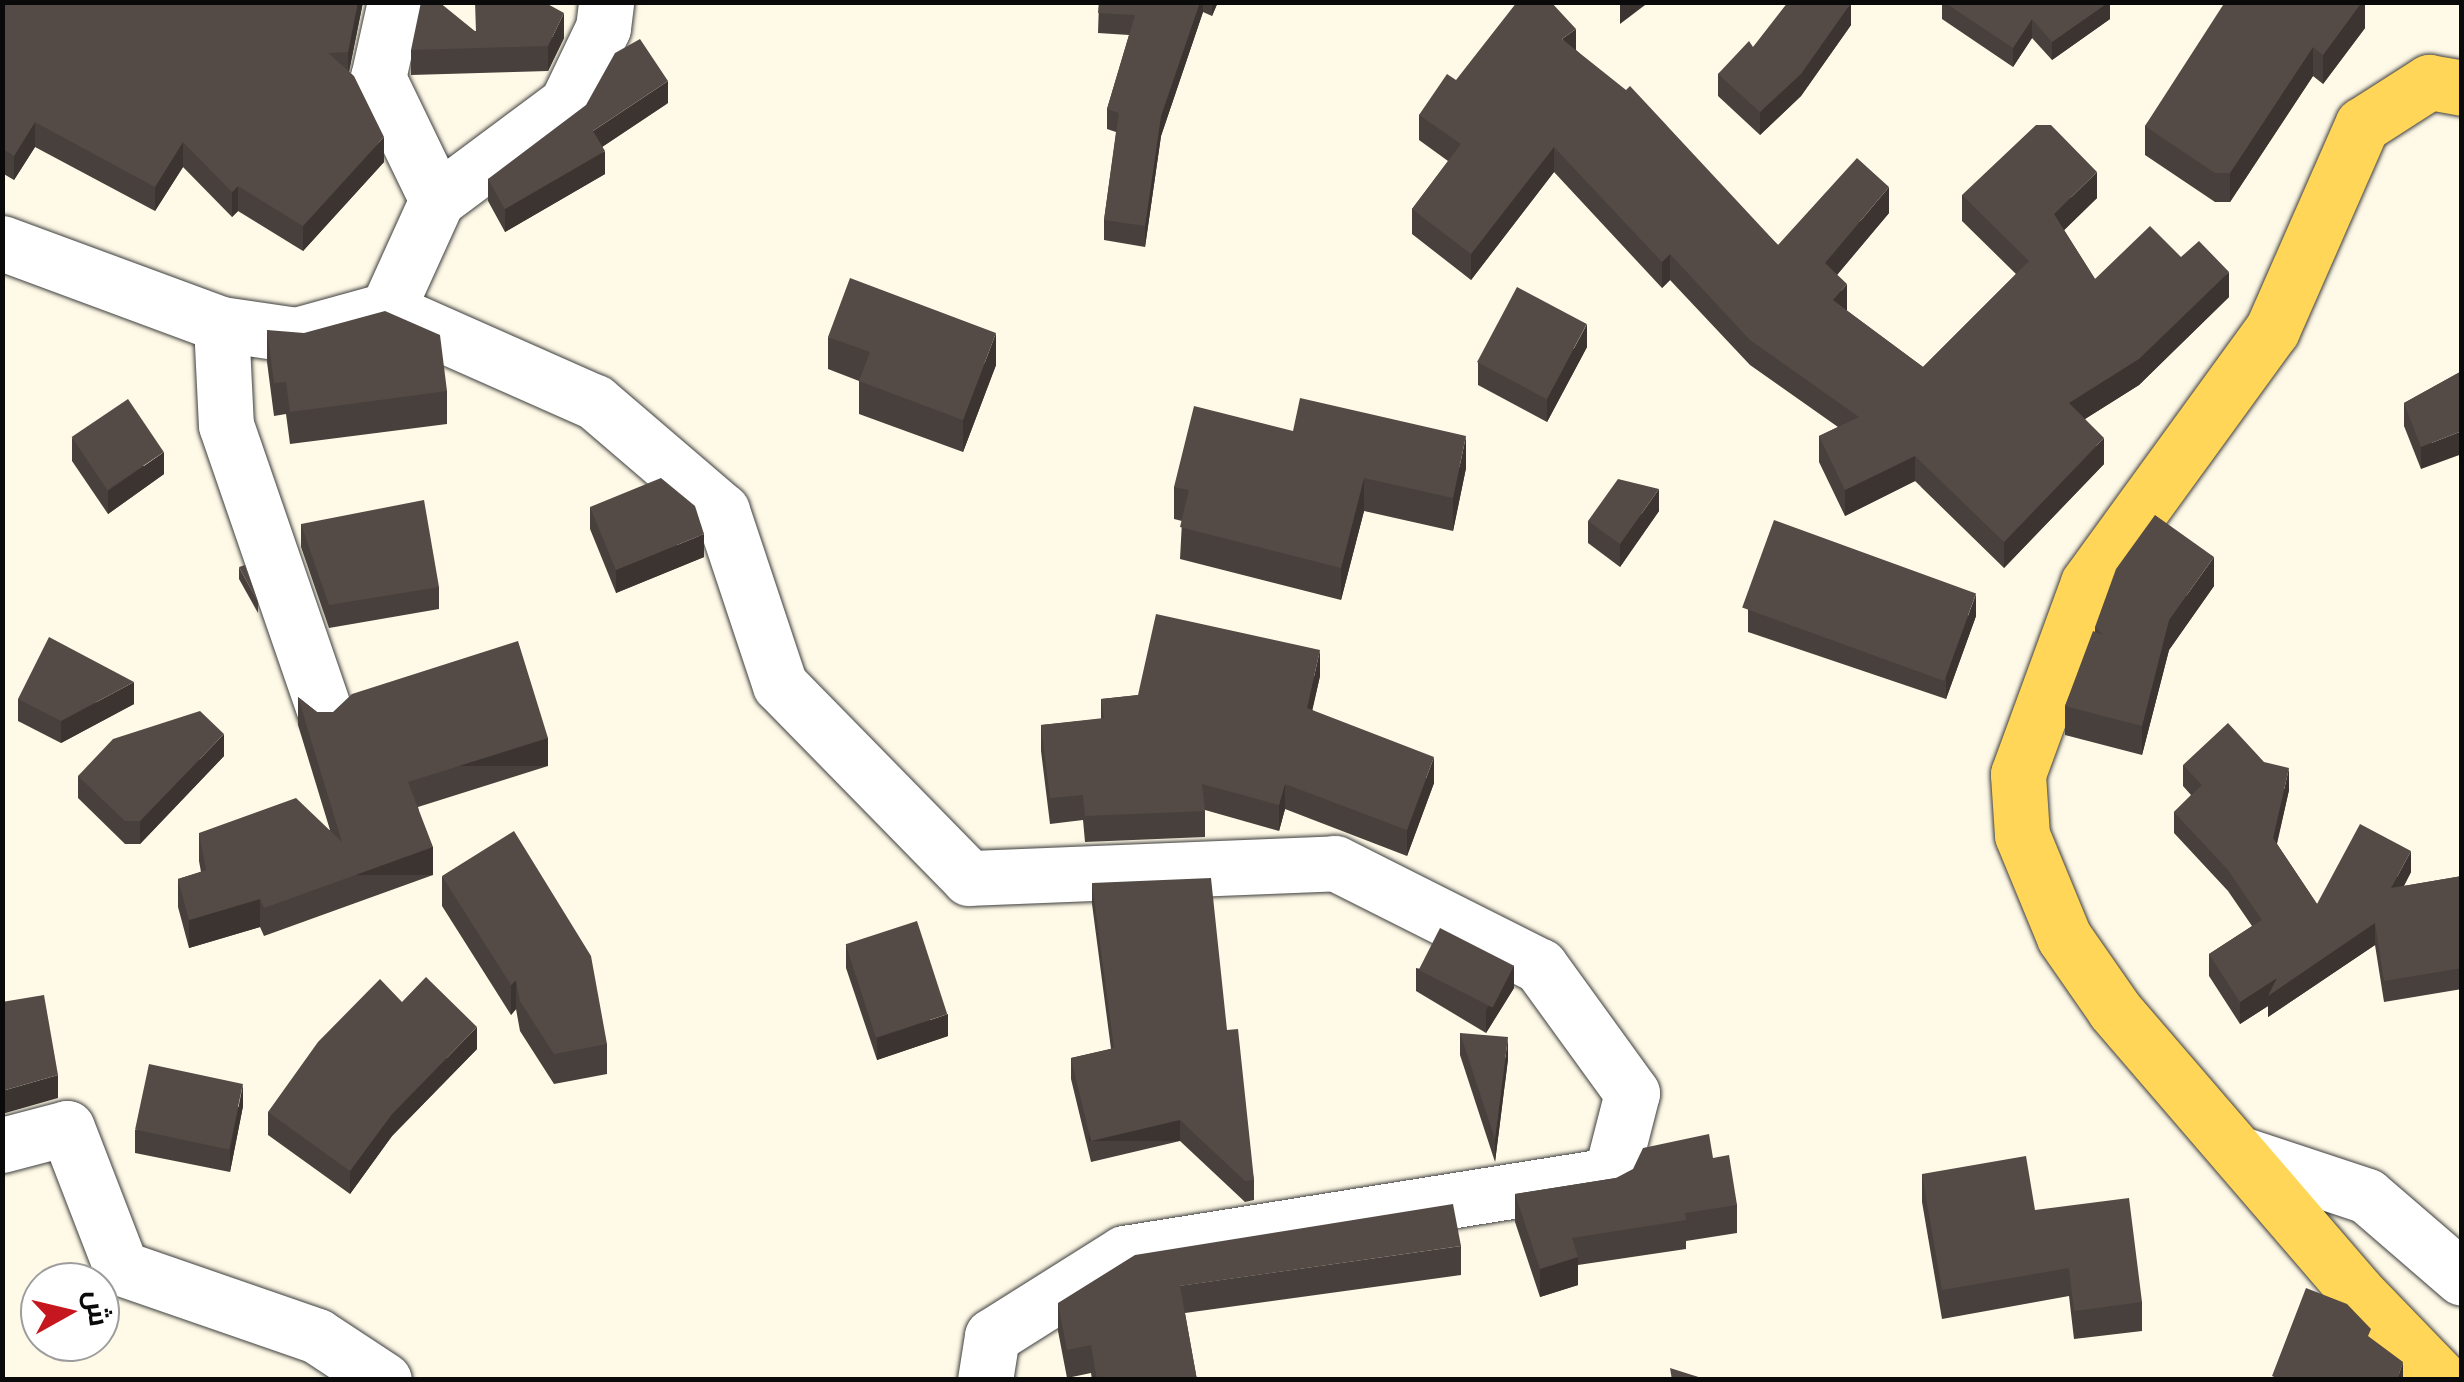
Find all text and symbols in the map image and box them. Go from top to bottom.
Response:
north arrow [20,1262,120,1362]
text: ش [77,1288,119,1328]

